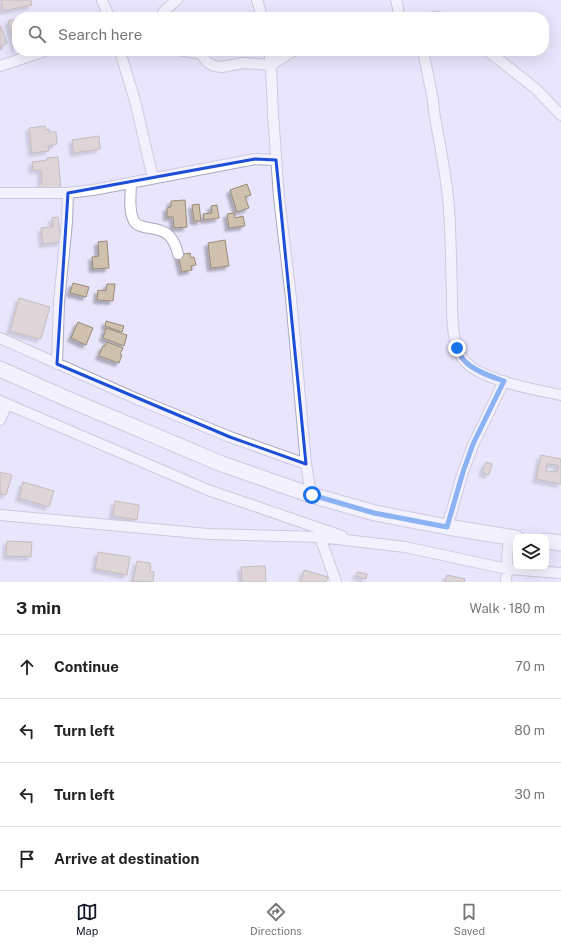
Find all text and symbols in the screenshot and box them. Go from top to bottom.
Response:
search box [12,12,549,56]
icon: search [26,23,48,45]
text: Search here [58,26,142,43]
route end [448,339,466,357]
route start [303,486,321,504]
map controls [513,534,549,570]
button: layers [513,534,549,570]
text: 3 min [16,598,61,618]
text: Walk · 180 m [470,601,545,616]
icon: ahead [16,656,38,678]
text: Continue [54,658,119,675]
text: 70 m [515,659,545,674]
icon: left [16,720,38,742]
text: Turn left [54,722,115,739]
text: 80 m [514,723,545,738]
icon: left [16,784,38,806]
text: Turn left [54,786,115,803]
text: 30 m [515,787,545,802]
icon: arrive [16,848,38,870]
text: Arrive at destination [54,850,199,867]
tab: Map [76,901,98,937]
tab: Directions [250,901,302,937]
tab: Saved [454,901,485,937]

